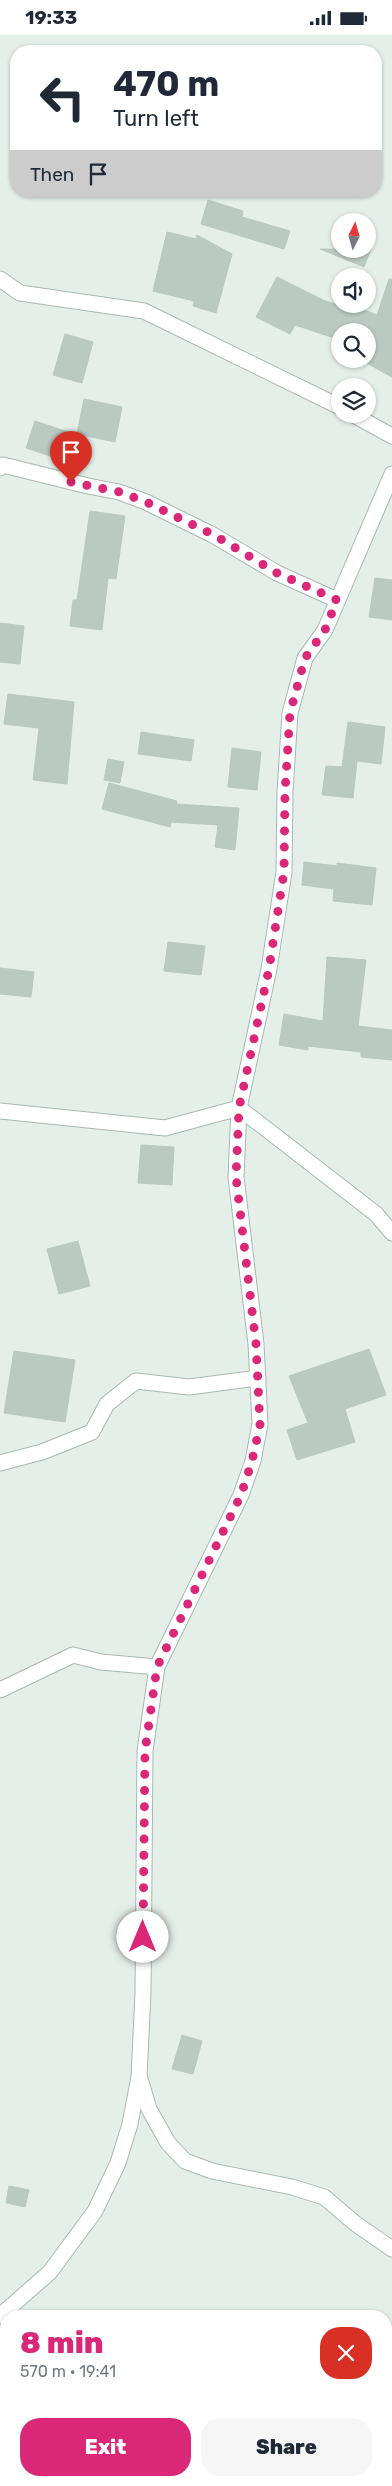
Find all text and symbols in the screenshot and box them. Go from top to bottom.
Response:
text: 19:33 [25,6,77,29]
text: 470 m [113,63,219,105]
icon: left [30,65,95,130]
text: Turn left [113,105,199,132]
icon: arrive [84,160,112,188]
text: Then [30,163,74,186]
north arrow [331,213,376,257]
map controls [331,213,376,423]
button: sound [331,268,376,313]
button: search [331,323,376,368]
button: layers [331,378,376,423]
pin [50,431,92,482]
icon: arrive [57,438,85,466]
position arrow [116,1910,168,1962]
text: 8 min [20,2325,104,2361]
button: close [320,2327,372,2379]
text: 570 m · 19:41 [20,2362,116,2381]
button: Exit [20,2418,191,2476]
button: Share [201,2418,372,2476]

